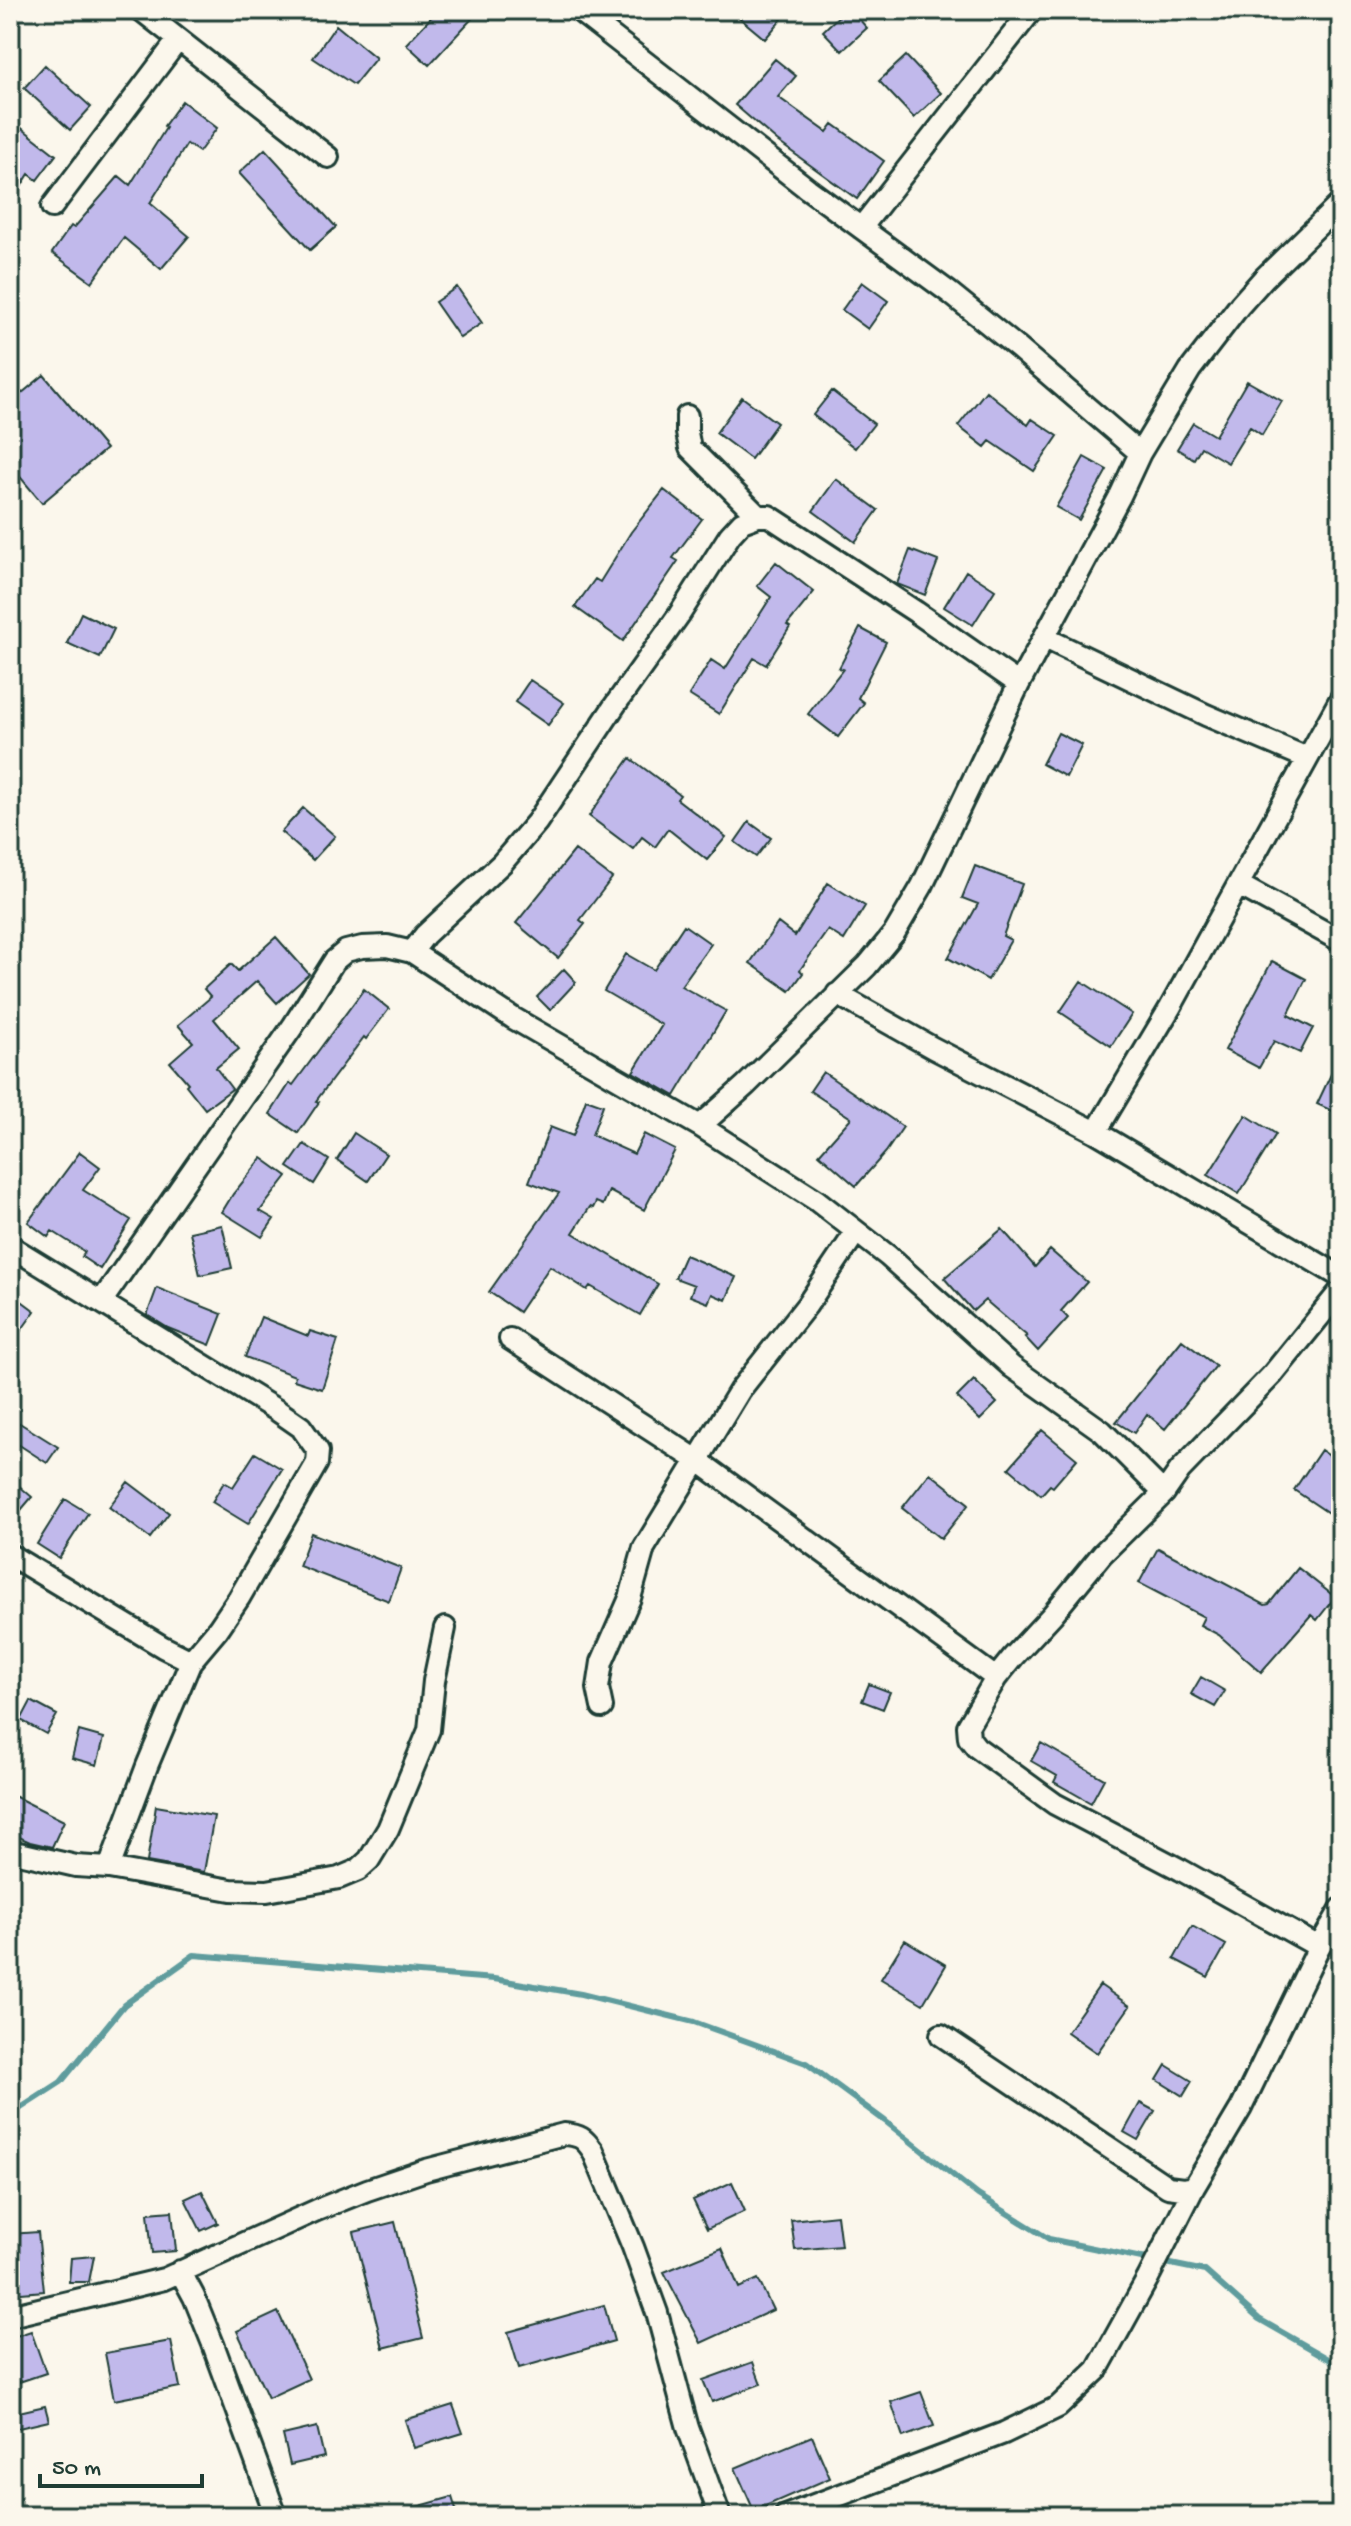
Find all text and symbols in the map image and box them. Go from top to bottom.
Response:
scale bar [40,2438,202,2488]
text: 50 m [52,2455,101,2484]

